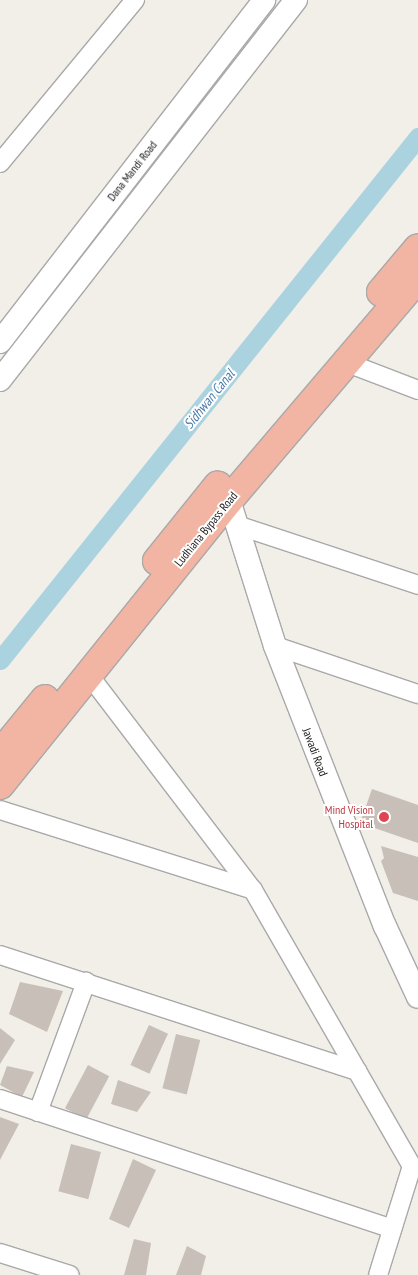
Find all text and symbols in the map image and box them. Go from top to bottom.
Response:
street label: Dana Mandi Road [104,138,160,204]
water label: Sidhwan Canal [180,366,238,432]
street label: Ludhiana Bypass Road [172,489,240,569]
street label: Jawadi Road [299,726,331,778]
place label: Mind Vision Hospital [324,803,373,831]
marker: Mind Vision Hospital [377,810,391,824]

